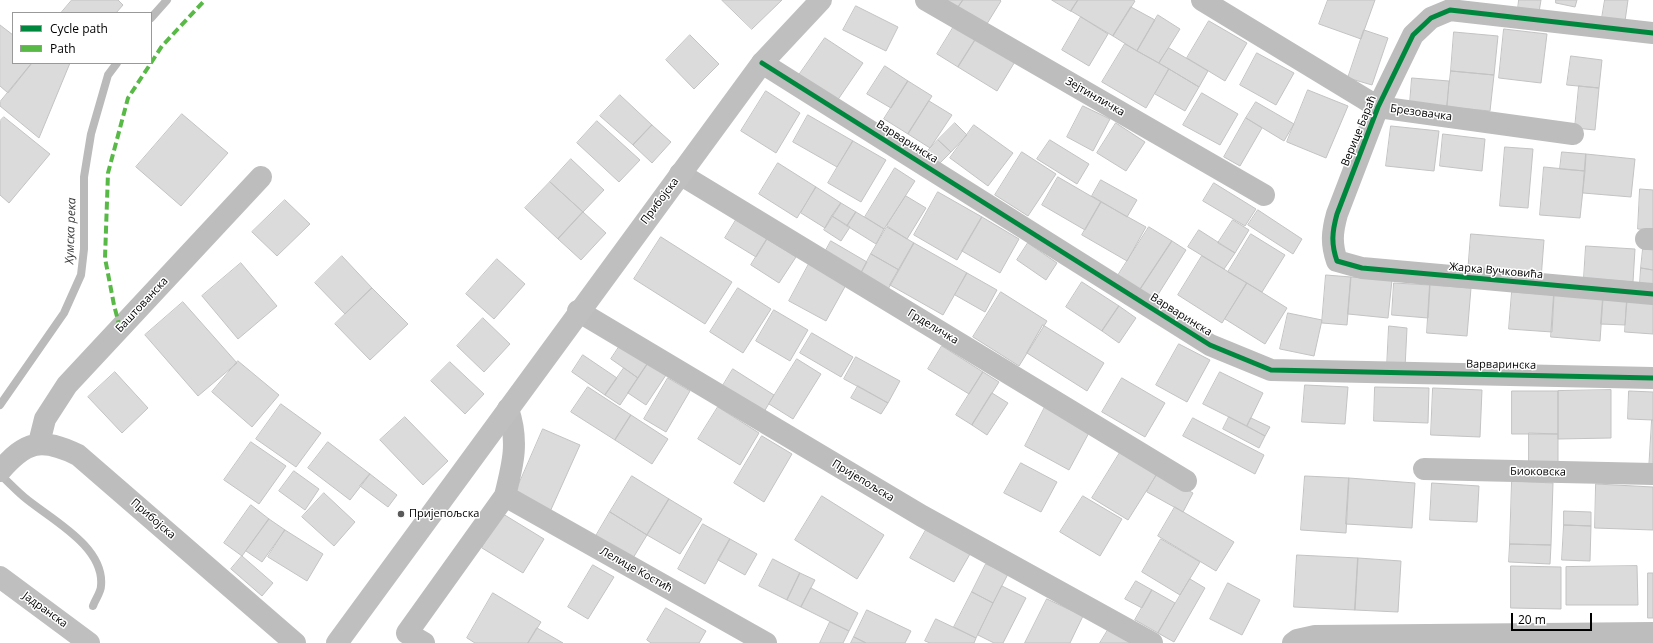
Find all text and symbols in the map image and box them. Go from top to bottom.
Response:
legend [12,12,152,64]
text: Cycle path [50,20,108,37]
text: Path [50,40,76,57]
street label: Зејтинличка [1063,75,1127,119]
street label: Верице Бараћ [1339,94,1379,168]
street label: Брезовачка [1389,102,1453,124]
street label: Варваринска [874,118,940,166]
street label: Прибојска [638,175,682,227]
water label: Хумска река [63,197,79,265]
street label: Жарка Вучковића [1448,260,1544,282]
street label: Баштованска [113,275,171,335]
street label: Варваринска [1148,291,1214,339]
street label: Грделичка [905,307,961,347]
street label: Варваринска [1466,358,1536,372]
street label: Пријепољска [829,457,897,505]
street label: Биоковска [1510,465,1566,479]
street label: Прибојска [128,496,178,542]
place label: Пријепољска [409,507,479,521]
marker: Пријепољска [396,509,406,519]
street label: Лелице Костић [598,545,674,595]
street label: Јадранска [20,589,70,631]
scale bar [1513,605,1594,631]
text: 20 m [1518,611,1546,628]

